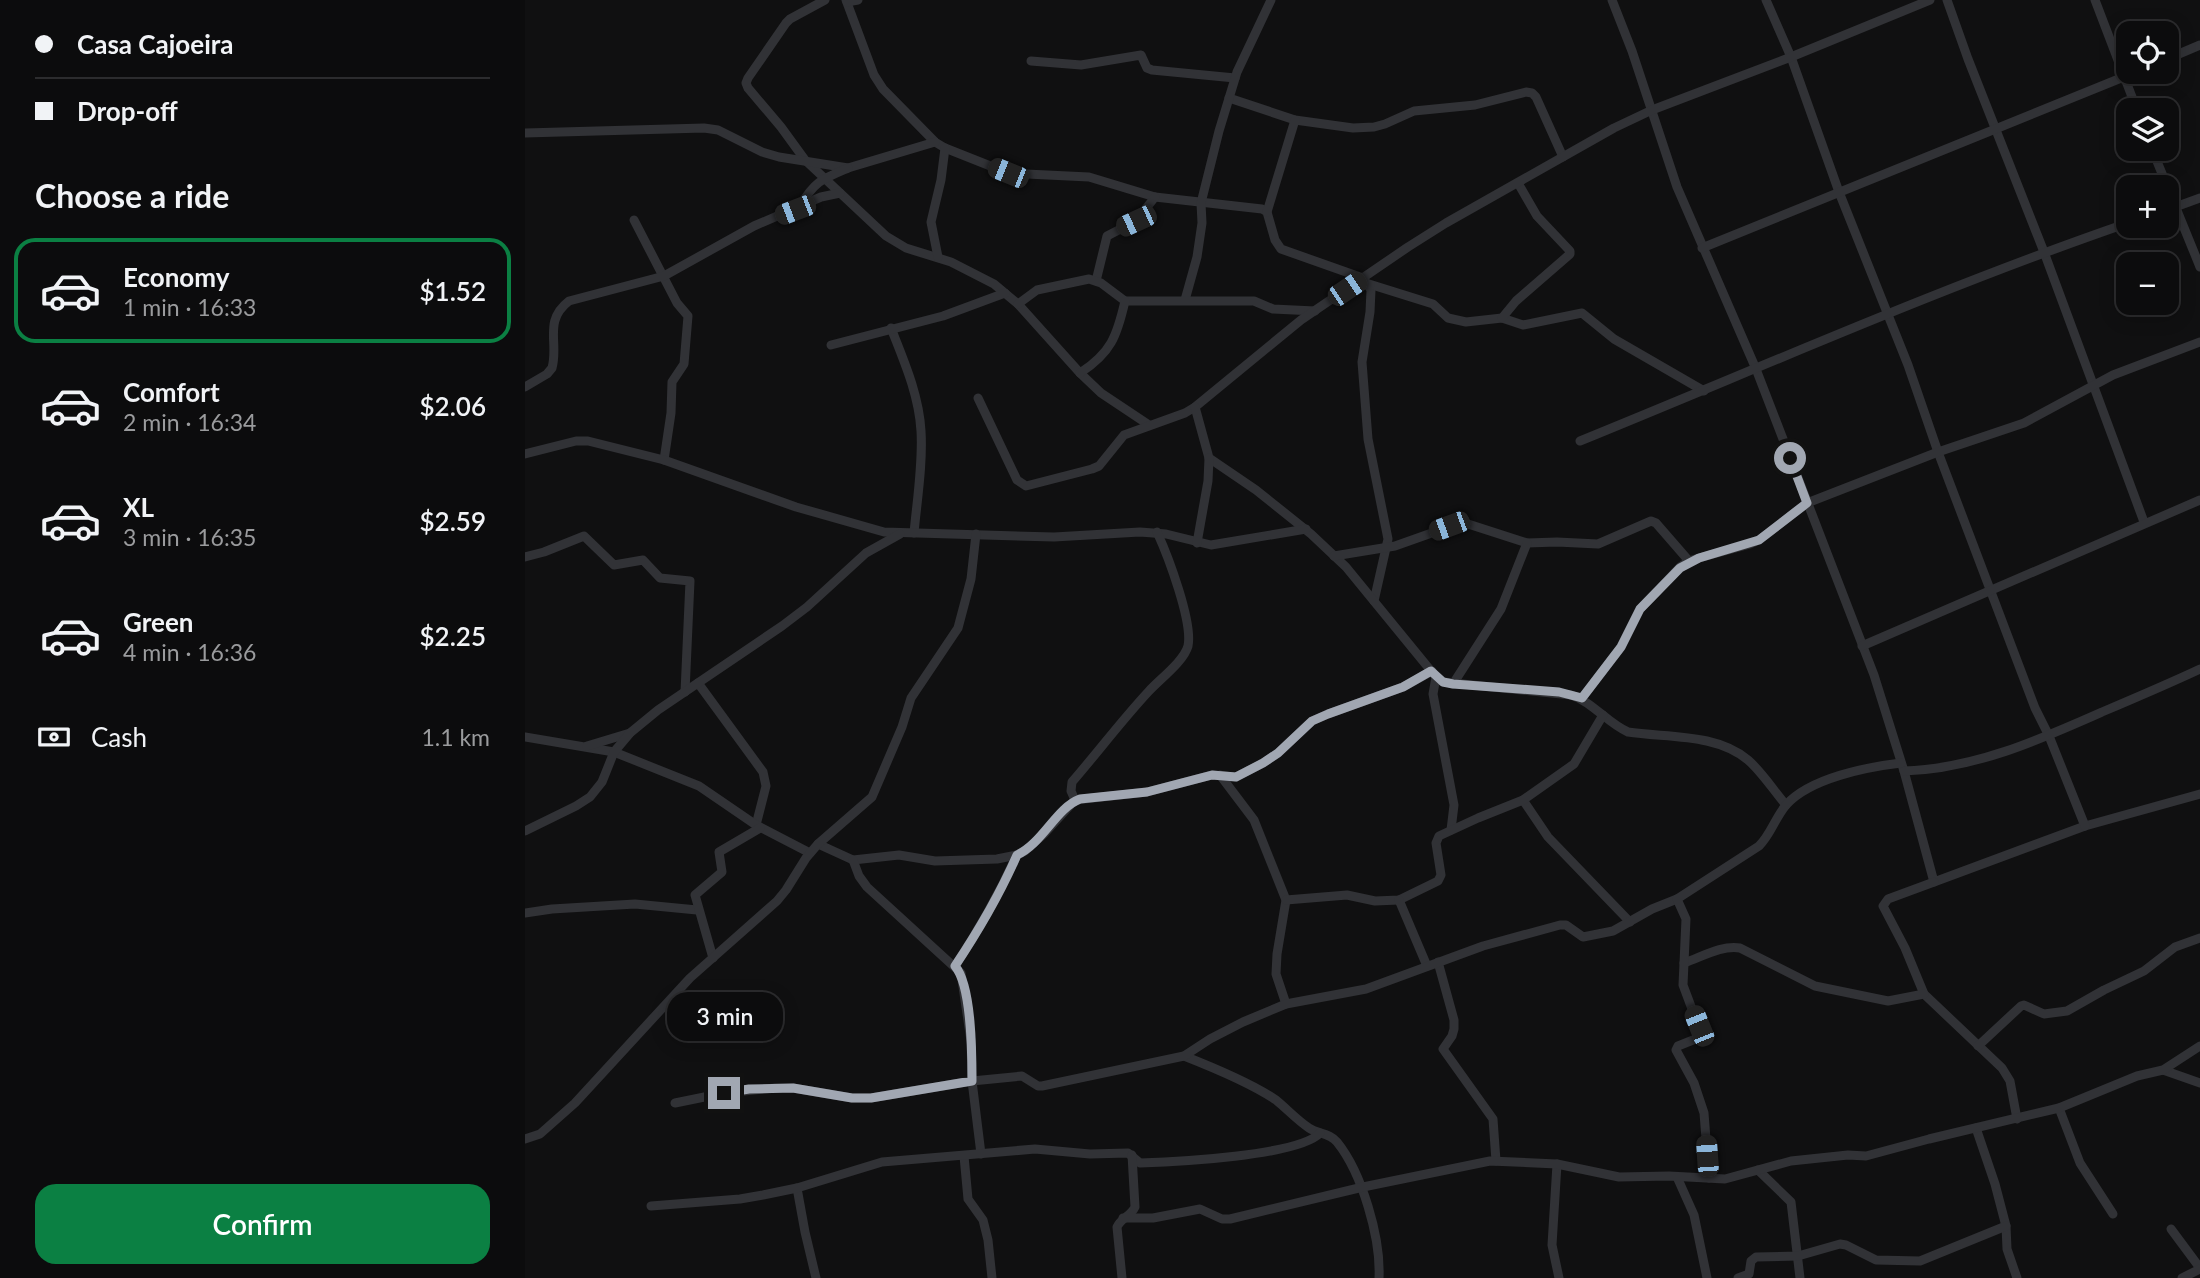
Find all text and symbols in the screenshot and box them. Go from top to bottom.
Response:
map controls [2116,21,2179,315]
button: locate [2116,21,2179,84]
text: Casa Cajoeira [77,28,233,60]
text: Drop-off [77,95,178,127]
button: layers [2116,98,2179,161]
car [985,155,1032,191]
button: + [2116,175,2179,238]
text: Choose a ride [35,176,229,215]
car [772,193,819,227]
car [1113,203,1160,239]
button: − [2116,252,2179,315]
icon: car [39,259,102,322]
text: Economy [123,261,229,293]
car [1324,269,1371,309]
text: $1.52 [420,275,486,307]
text: 1 min · 16:33 [123,293,256,321]
icon: car [39,374,102,437]
text: Comfort [123,376,220,408]
text: $2.06 [420,390,486,422]
text: 2 min · 16:34 [123,408,256,436]
route start [1774,442,1806,474]
icon: car [39,489,102,552]
text: XL [123,491,154,523]
text: $2.59 [420,505,486,537]
car [1426,509,1473,543]
text: 3 min · 16:35 [123,523,256,551]
icon: car [39,604,102,667]
text: Green [123,606,193,638]
text: $2.25 [420,620,486,652]
text: 4 min · 16:36 [123,638,256,666]
icon: cash [35,718,73,756]
text: Cash [91,721,147,753]
text: 1.1 km [421,723,490,751]
callout: 3 min [666,992,782,1040]
text: 3 min [697,1002,753,1030]
car [1682,1003,1717,1049]
route end [708,1077,740,1109]
car [1696,1134,1719,1178]
button: Confirm [35,1184,490,1264]

